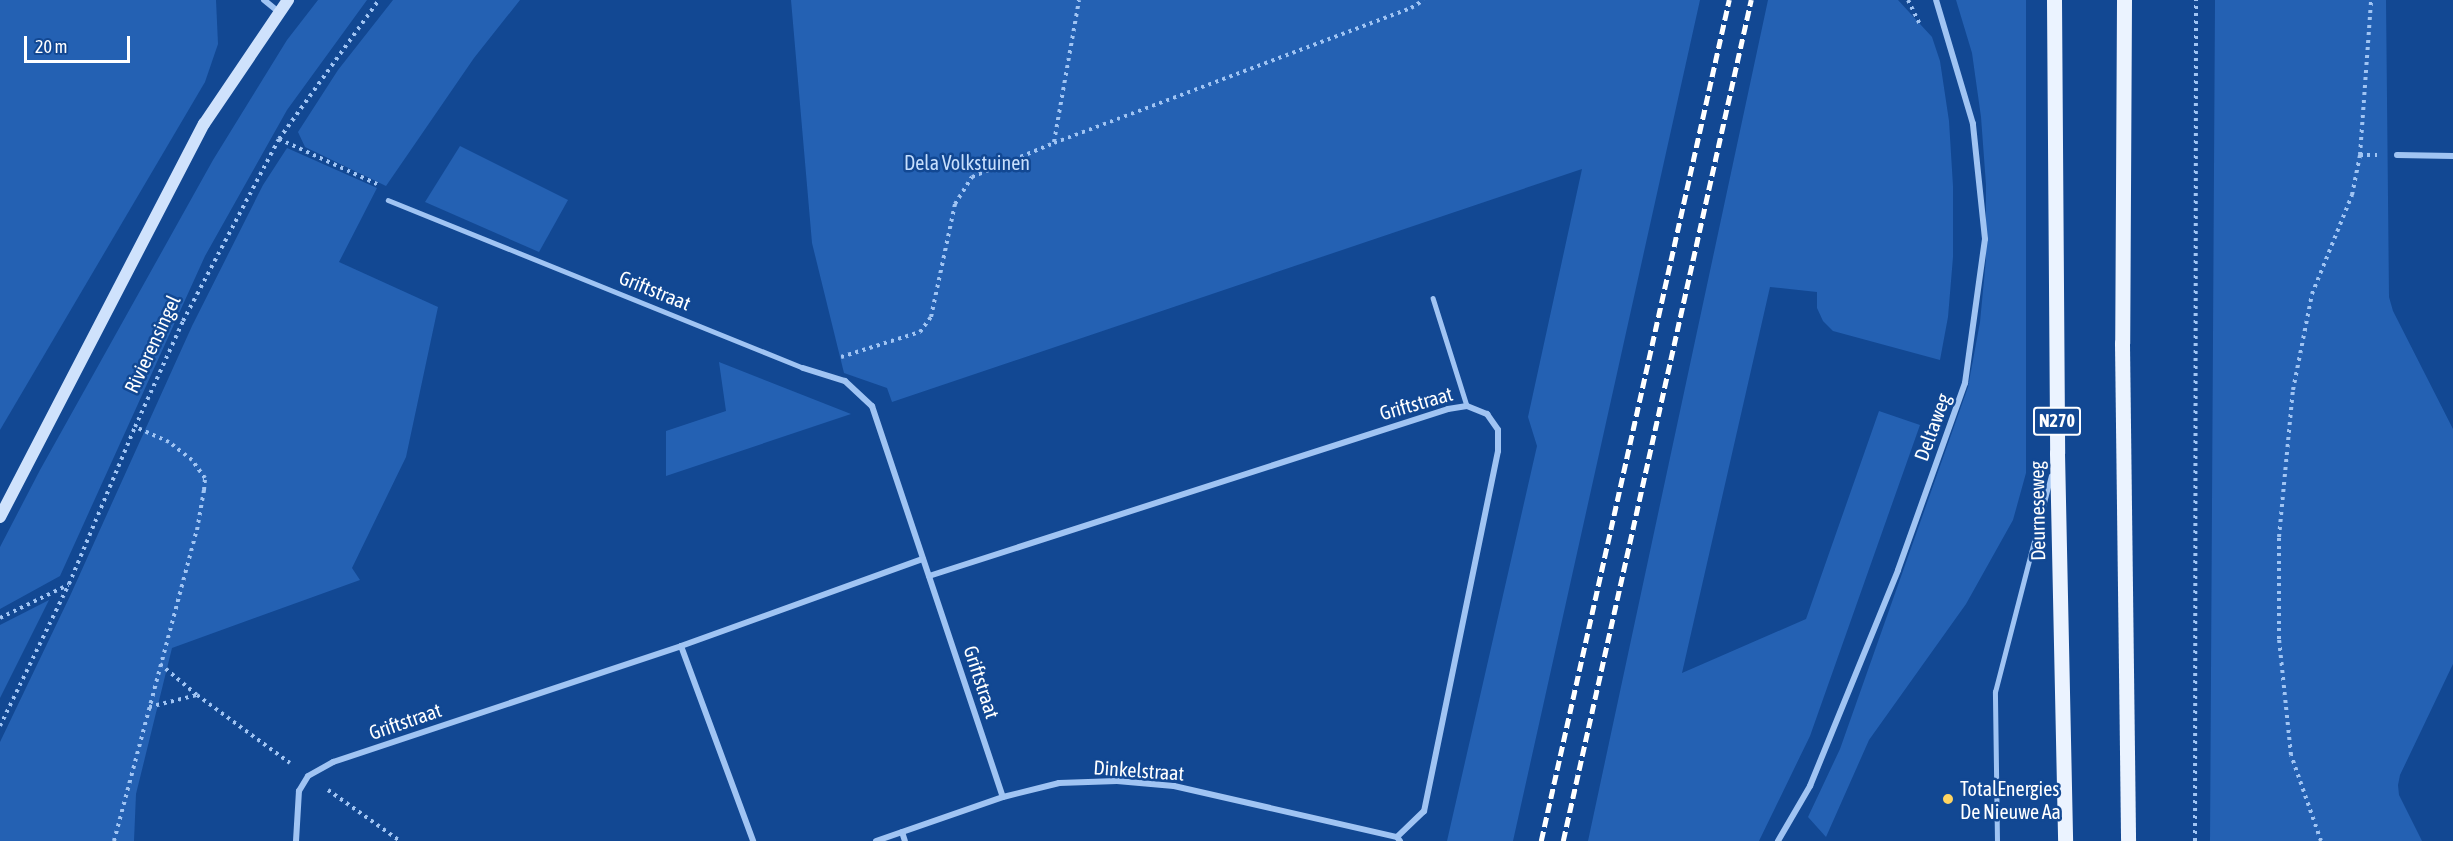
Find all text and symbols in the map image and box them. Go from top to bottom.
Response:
scale bar [27,24,134,62]
text: 20 m [35,36,67,57]
park label: Dela Volkstuinen [904,150,1030,174]
street label: Griftstraat [616,265,694,315]
street label: Rivierensingel [119,291,185,397]
street label: Griftstraat [1377,381,1455,425]
street label: Deltaweg [1909,390,1955,464]
road number: N270 [2033,406,2081,436]
street label: Deurneseweg [2024,461,2050,561]
street label: Griftstraat [959,643,1005,721]
street label: Griftstraat [366,697,444,745]
street label: Dinkelstraat [1093,755,1185,785]
place label: TotalEnergies De Nieuwe Aa [1960,776,2061,823]
marker: TotalEnergies De Nieuwe Aa [1941,792,1955,806]

